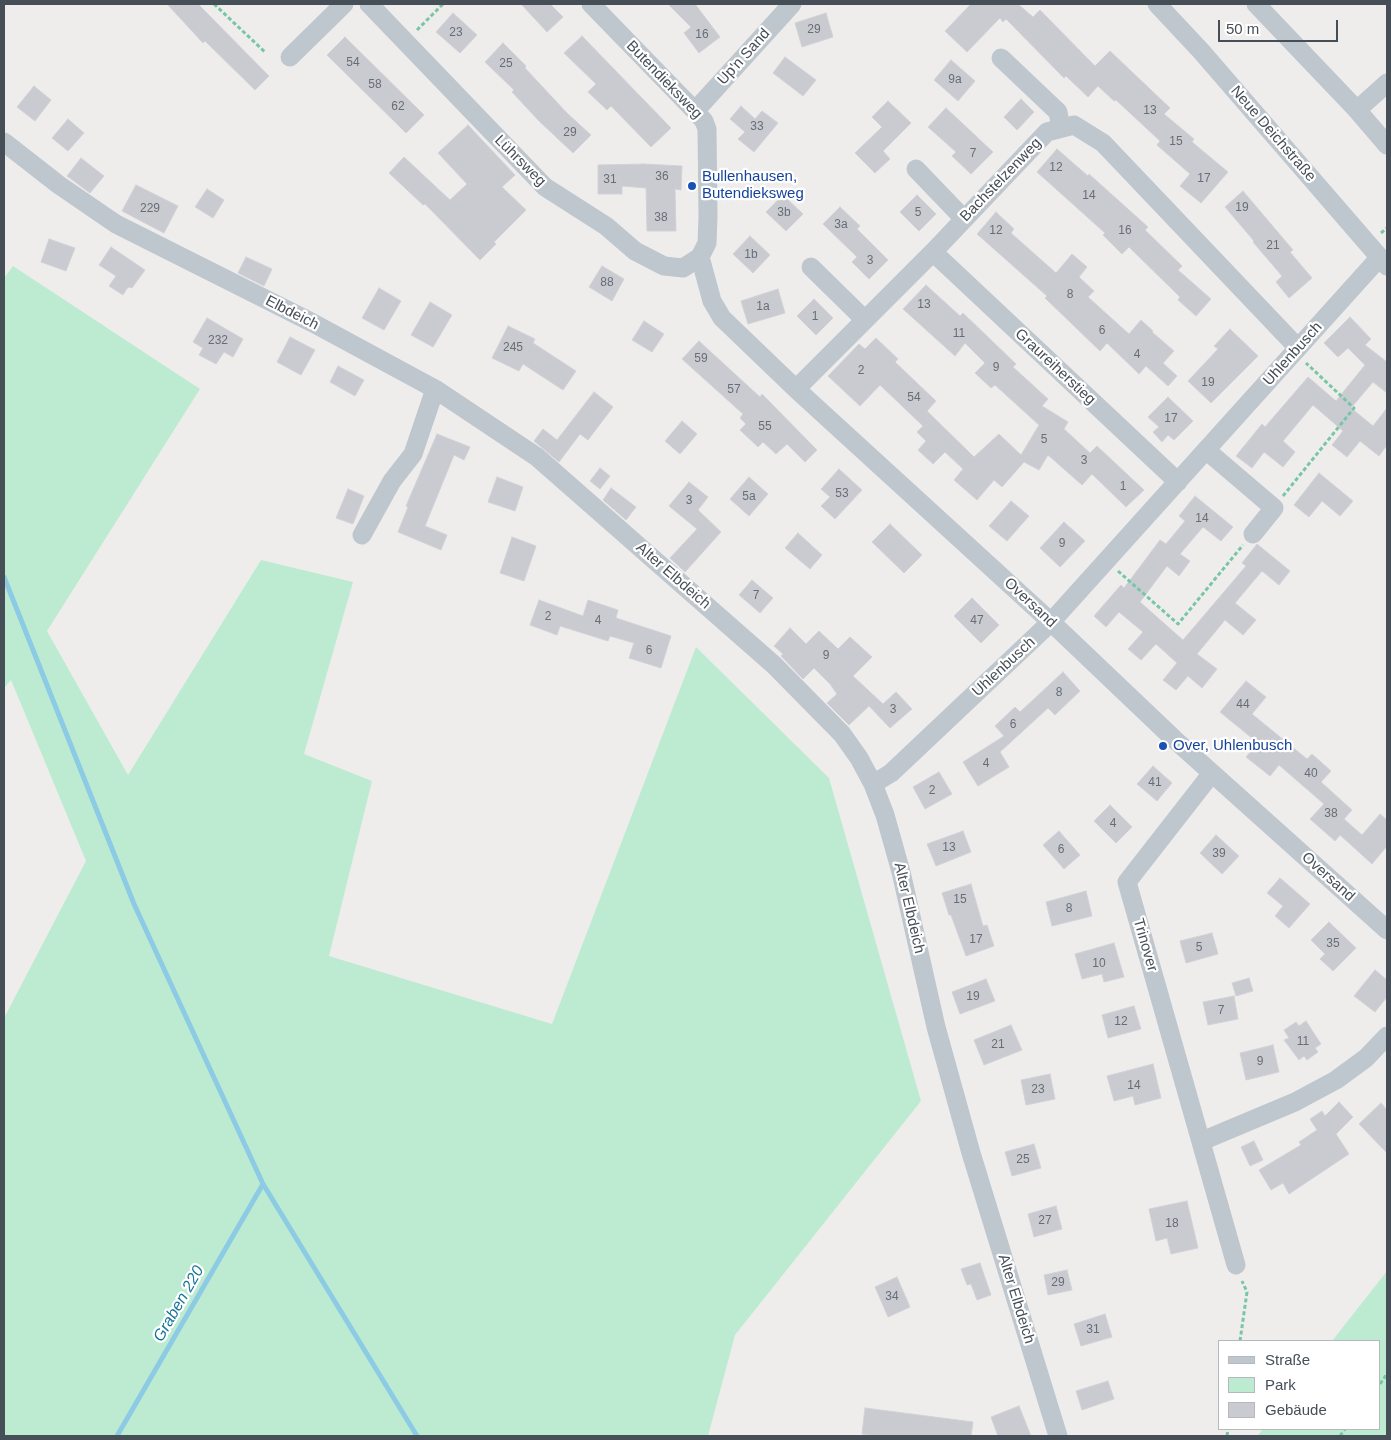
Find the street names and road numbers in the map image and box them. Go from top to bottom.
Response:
street label: Up'n Sand [714,25,774,89]
street label: Butendieksweg [622,37,706,123]
street label: Neue Deichstraße [1227,82,1319,186]
street label: Lührsweg [491,132,549,190]
street label: Bachstelzenweg [957,134,1045,226]
street label: Elbdeich [262,292,322,334]
street label: Uhlenbusch [1260,319,1326,389]
street label: Graureiherstieg [1011,325,1099,409]
street label: Alter Elbdeich [632,539,714,613]
street label: Oversand [1000,574,1060,632]
street label: Uhlenbusch [969,633,1039,701]
street label: Oversand [1298,849,1358,905]
street label: Alter Elbdeich [890,861,928,955]
street label: Trinover [1129,916,1161,974]
street label: Alter Elbdeich [994,1252,1038,1346]

